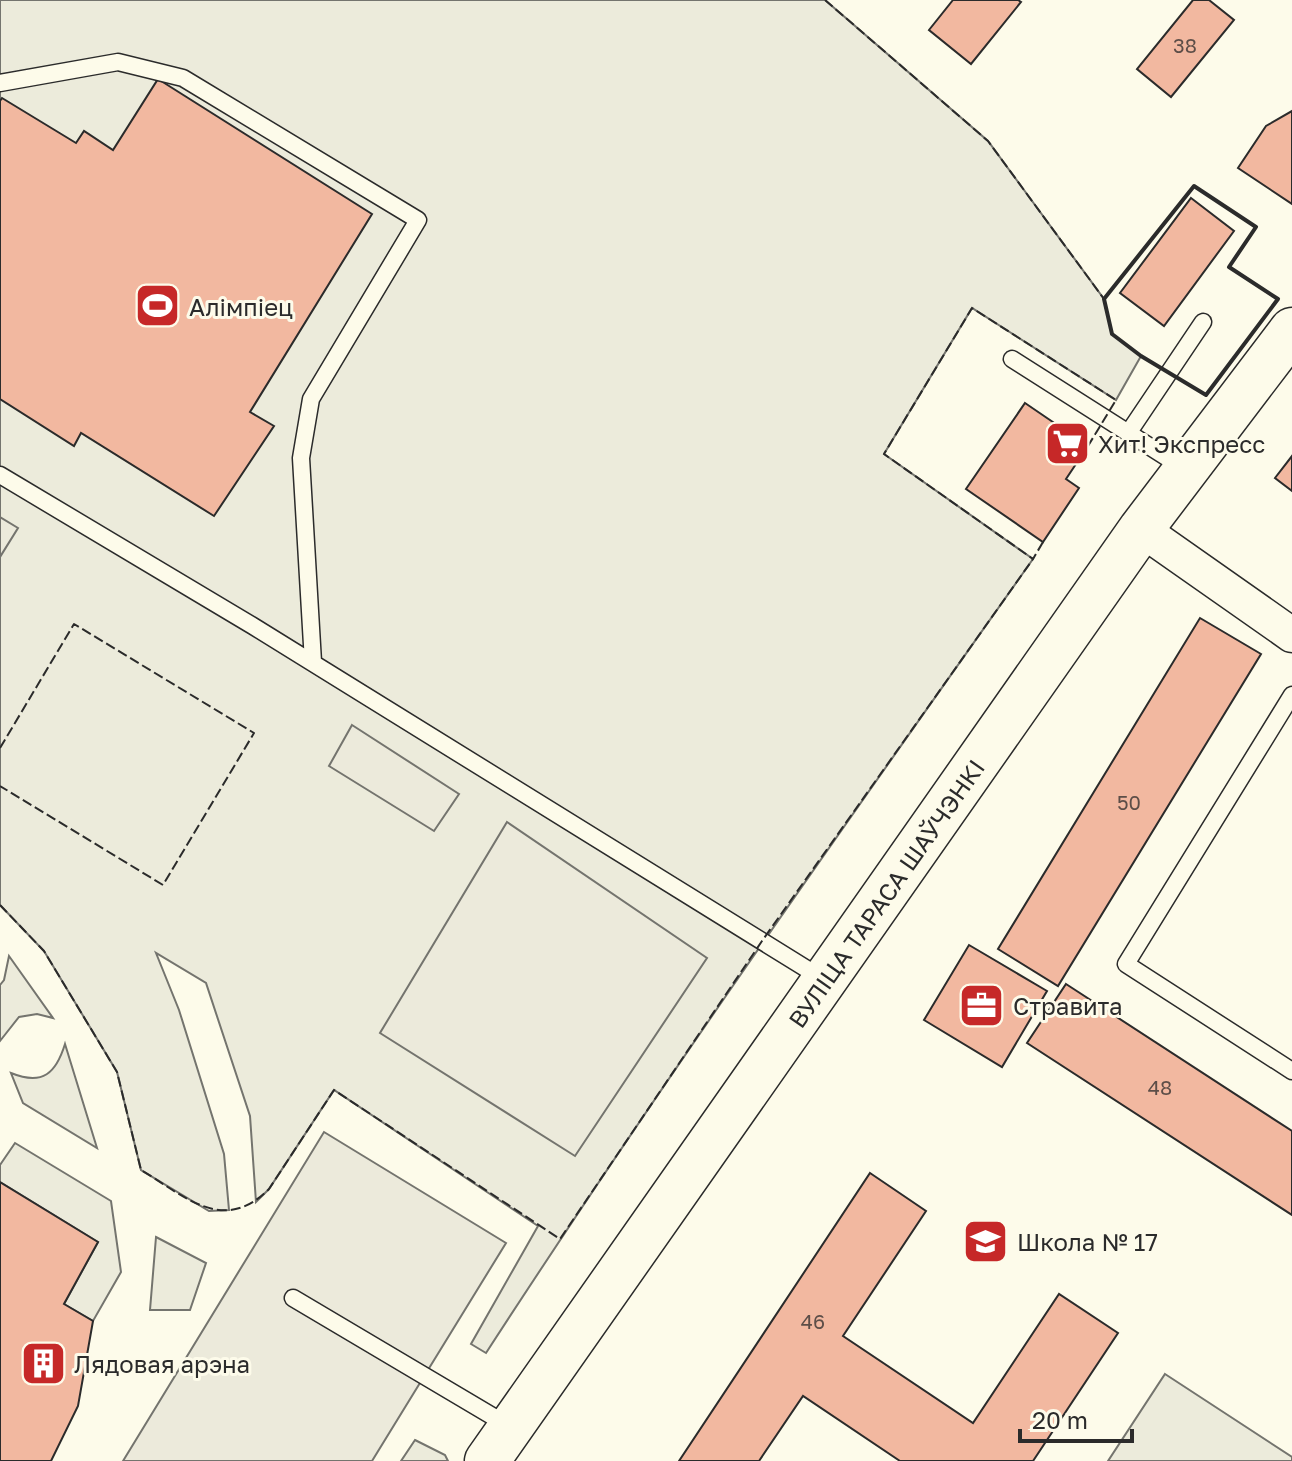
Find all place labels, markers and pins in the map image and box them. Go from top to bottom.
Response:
sports icon: Алімпіец [134,282,182,330]
place label: Алімпіец [189,292,293,321]
supermarket icon: Хит! Экспресс [1043,419,1091,467]
place label: Хит! Экспресс [1098,429,1265,458]
office icon: Стравита [958,981,1006,1029]
place label: Стравита [1013,991,1122,1020]
school or university icon: Школа № 17 [962,1217,1010,1265]
place label: Школа № 17 [1017,1227,1158,1256]
building icon: Лядовая арэна [19,1339,67,1387]
place label: Лядовая арэна [74,1349,250,1378]

